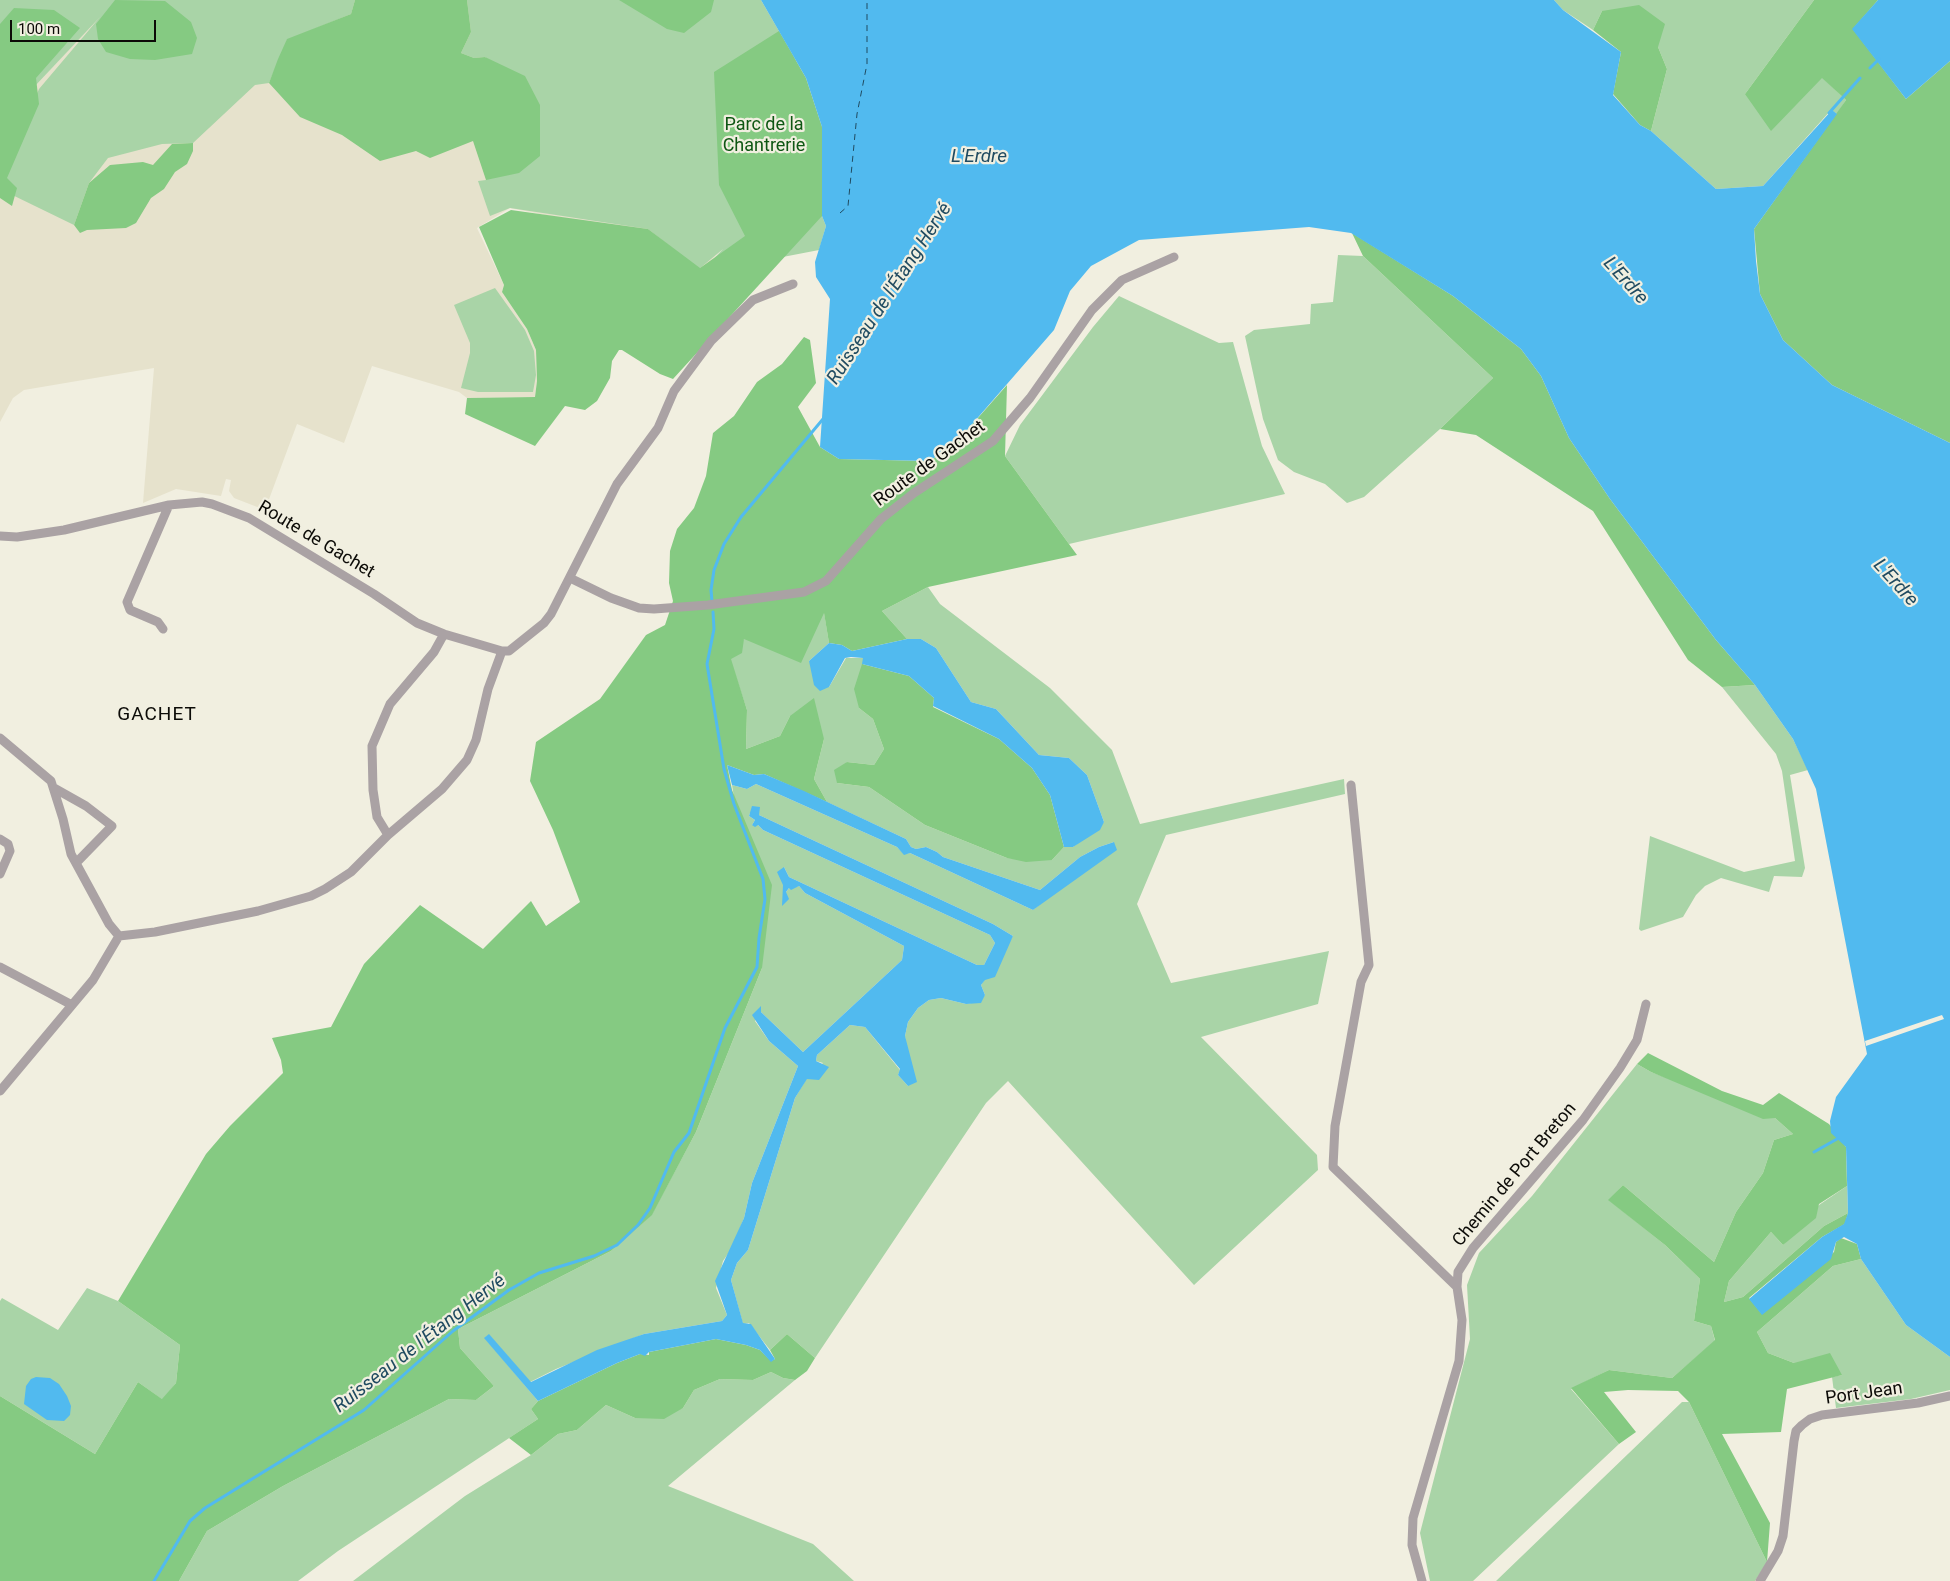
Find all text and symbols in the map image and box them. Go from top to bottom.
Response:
scale bar [12,10,159,42]
text: 100 m [18,20,60,38]
park label: Parc de la Chantrerie [723,114,805,156]
water label: L'Erdre [951,146,1007,168]
water label: Ruisseau de l'Étang Hervé [823,199,957,389]
water label: L'Erdre [1598,253,1652,309]
street label: Route de Gachet [870,416,990,512]
street label: Route de Gachet [254,497,378,583]
water label: L'Erdre [1868,555,1922,611]
district label: GACHET [117,704,197,726]
street label: Chemin de Port Breton [1449,1099,1581,1251]
water label: Ruisseau de l'Étang Hervé [330,1270,510,1418]
street label: Port Jean [1824,1378,1904,1410]

